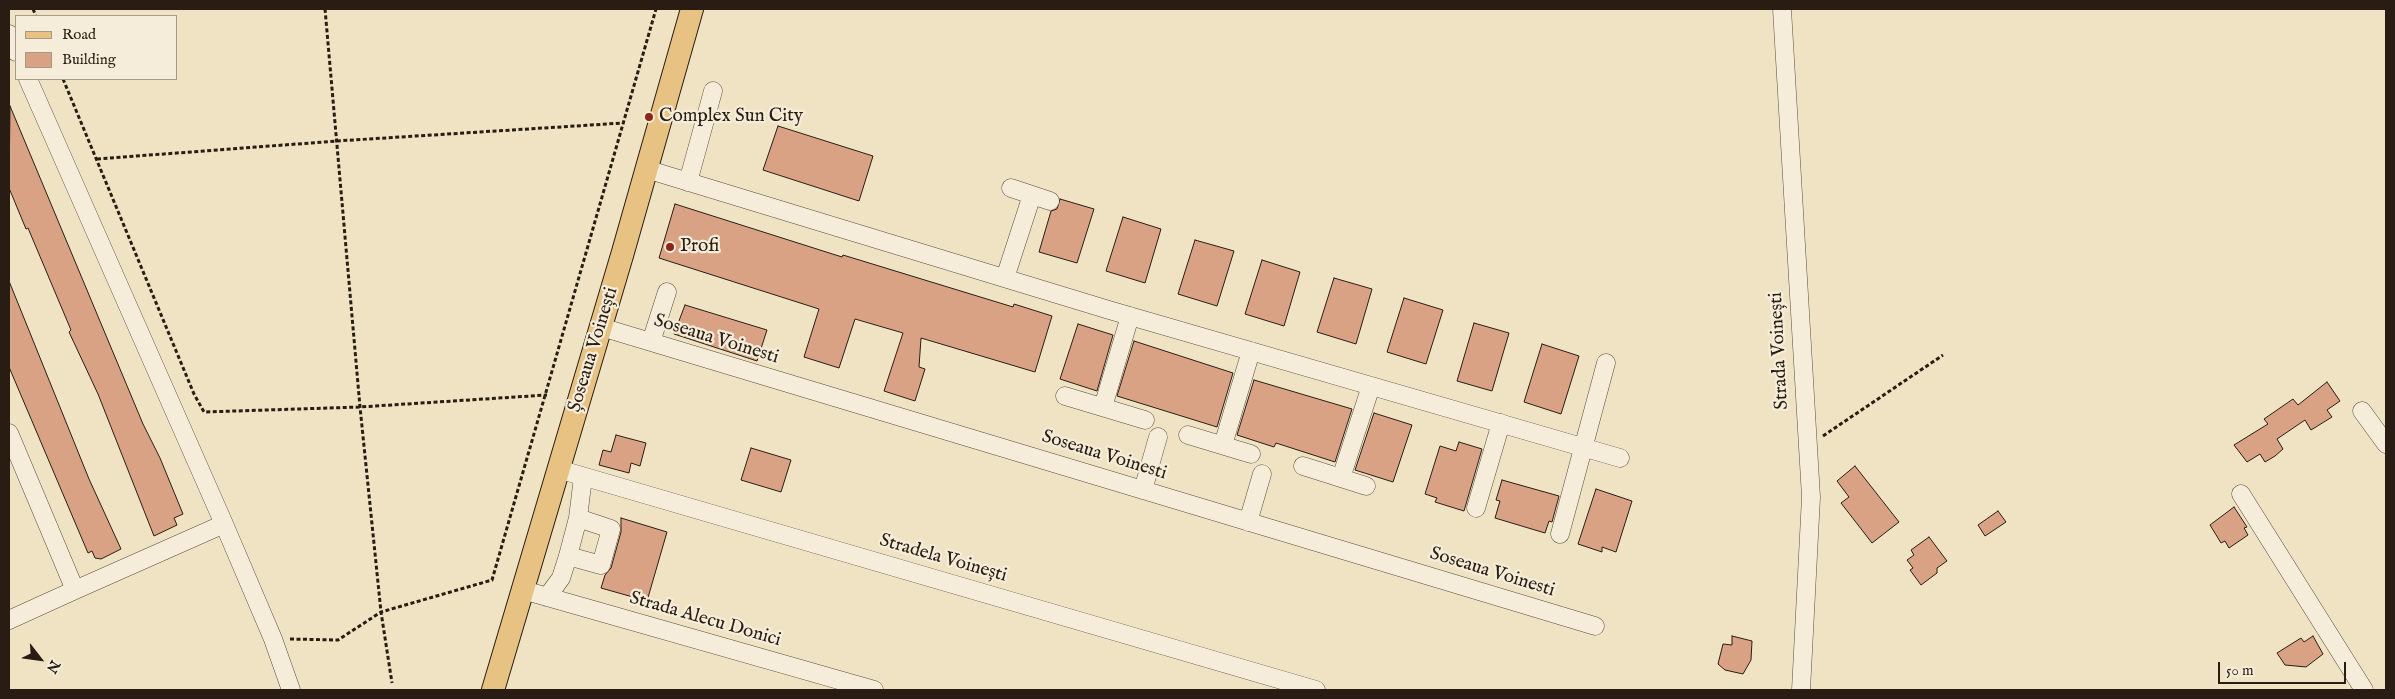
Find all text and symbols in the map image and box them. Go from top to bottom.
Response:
legend [15,15,178,80]
text: Road [62,25,96,44]
text: Building [62,50,116,69]
place label: Complex Sun City [659,106,803,128]
marker: Complex Sun City [643,111,655,123]
place label: Profi [680,236,719,258]
marker: Profi [664,241,676,253]
street label: Șoseaua Voinești [564,285,624,415]
street label: Strada Voinești [1766,292,1794,410]
street label: Soseaua Voinesti [651,310,781,370]
street label: Soseaua Voinesti [1039,426,1169,486]
street label: Stradela Voinești [877,530,1009,588]
street label: Soseaua Voinesti [1427,543,1557,603]
street label: Strada Alecu Donici [627,587,783,653]
north arrow [15,634,65,684]
scale bar [2220,652,2348,684]
text: N [42,657,64,676]
text: 50 m [2226,661,2254,680]

